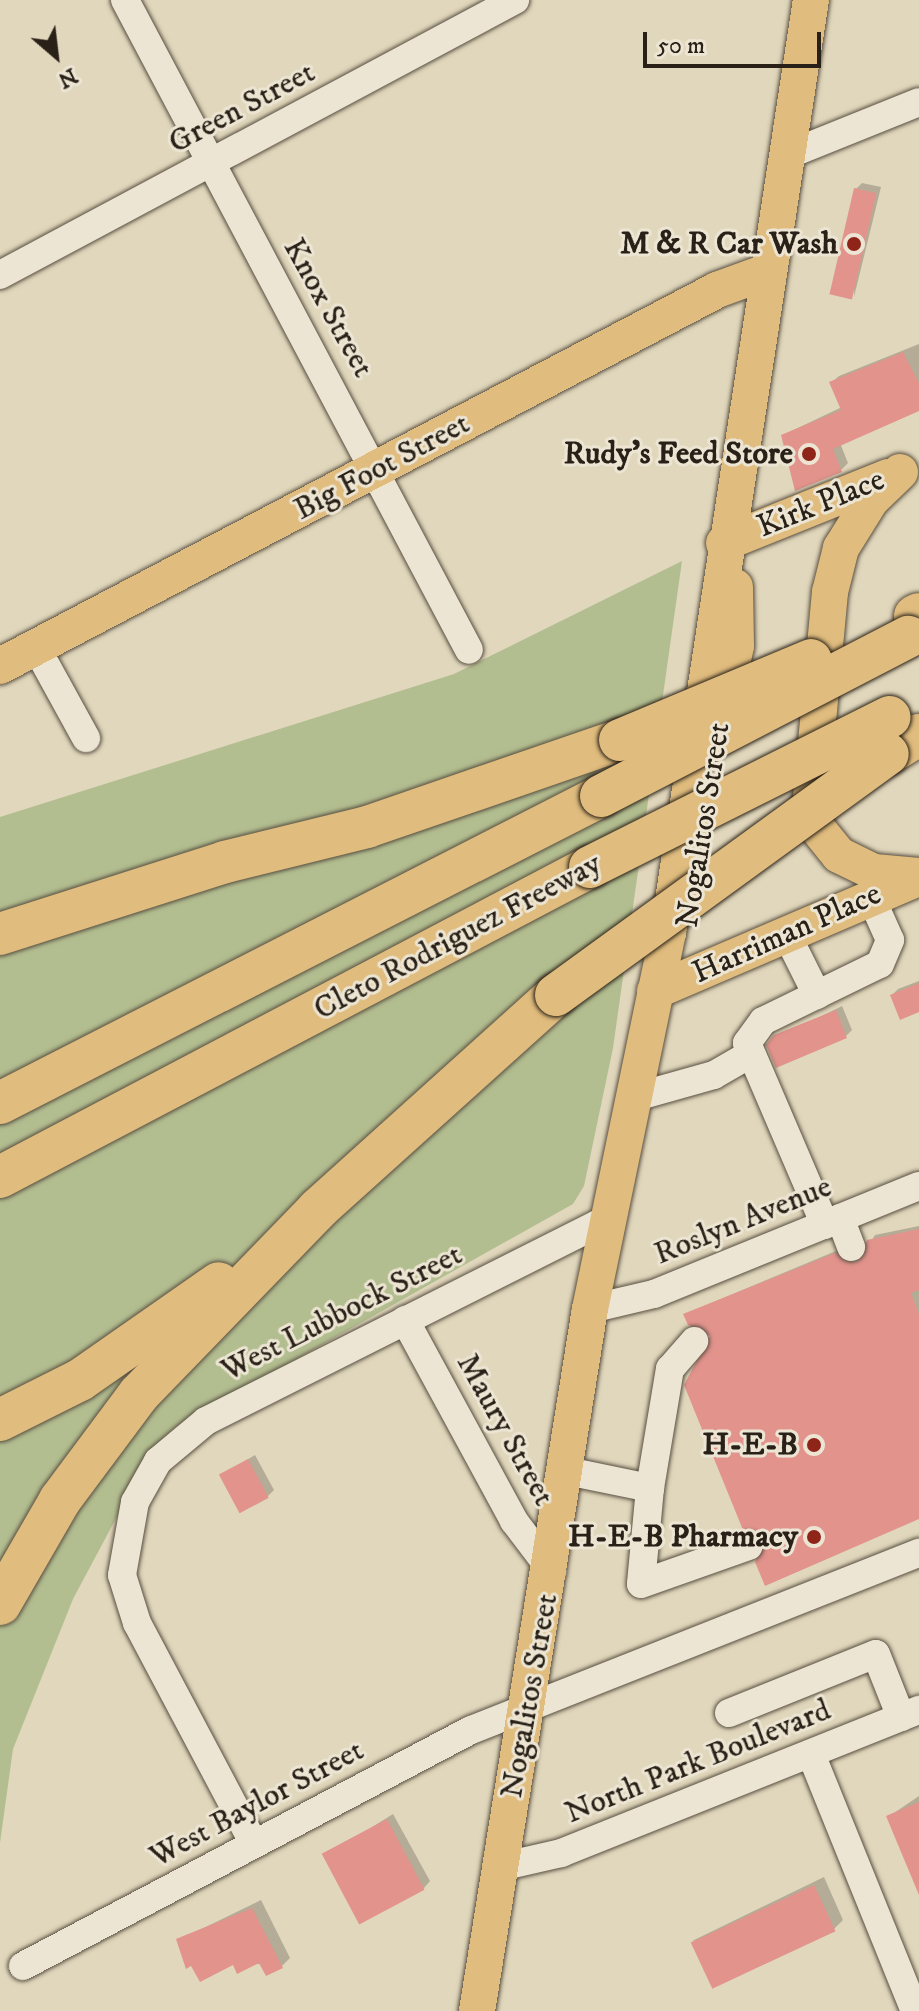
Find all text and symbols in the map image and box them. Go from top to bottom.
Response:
north arrow [16,16,96,96]
scale bar [647,16,825,66]
text: 50 m [657,31,705,61]
street label: Green Street [162,53,322,163]
text: N [53,61,82,94]
place label: M & R Car Wash [620,225,838,263]
street label: Knox Street [274,232,382,384]
marker: M & R Car Wash [845,235,863,253]
street label: Big Foot Street [288,405,476,529]
place label: Rudy's Feed Store [564,435,793,473]
marker: Rudy's Feed Store [800,445,818,463]
street label: Kirk Place [752,461,890,547]
street label: Nogalitos Street [669,720,739,930]
street label: Cleto Rodriguez Freeway [308,845,608,1029]
street label: Harriman Place [687,875,887,993]
street label: Roslyn Avenue [649,1168,837,1274]
street label: West Lubbock Street [215,1236,469,1390]
street label: Maury Street [447,1347,563,1513]
place label: H-E-B [702,1426,798,1464]
marker: H-E-B [805,1436,823,1454]
place label: H-E-B Pharmacy [568,1518,798,1556]
marker: H-E-B Pharmacy [805,1528,823,1546]
street label: Nogalitos Street [493,1591,567,1801]
street label: North Park Boulevard [560,1691,836,1833]
street label: West Baylor Street [144,1732,370,1876]

